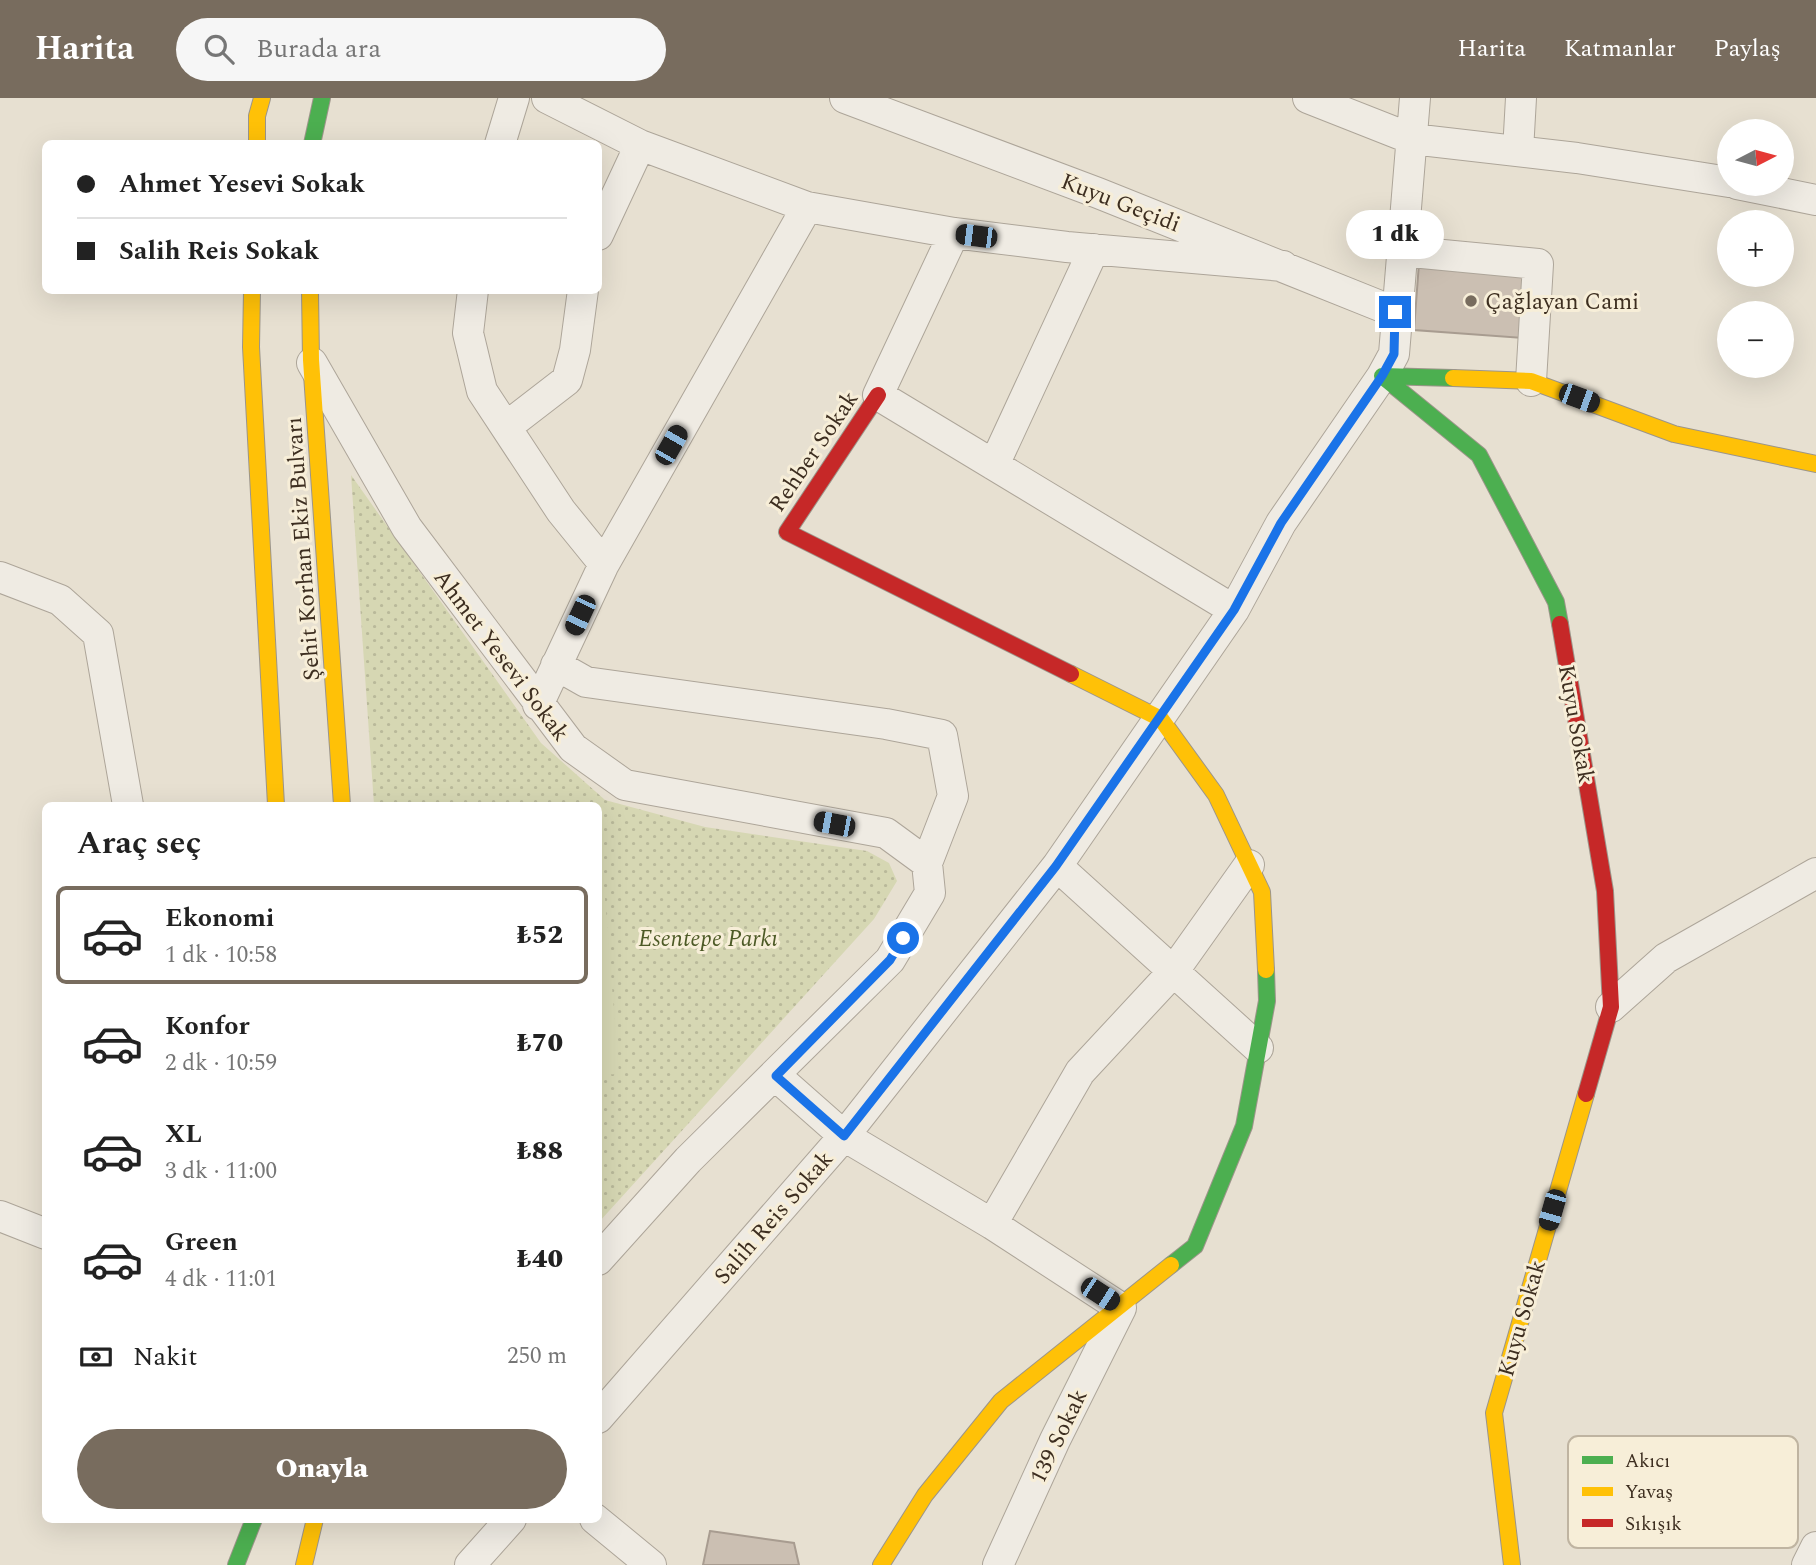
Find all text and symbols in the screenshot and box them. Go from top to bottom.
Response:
search box [176,18,666,81]
text: Harita [35,24,134,74]
text: Burada ara [256,29,381,69]
icon: search [200,30,238,68]
text: Harita [1458,31,1526,67]
text: Katmanlar [1564,31,1676,67]
text: Paylaş [1714,31,1781,67]
north arrow [1717,119,1794,196]
map controls [1717,119,1794,378]
text: Ahmet Yesevi Sokak [119,164,365,204]
street label: Kuyu Geçidi [1056,165,1185,242]
button: + [1717,210,1794,287]
callout: 1 dk [1346,211,1444,260]
text: 1 dk [1371,217,1419,252]
car [954,223,999,249]
text: Salih Reis Sokak [119,231,319,271]
place label: Çağlayan Cami [1485,285,1639,320]
marker: Çağlayan Cami [1463,293,1479,309]
route end [1379,296,1411,328]
button: − [1717,301,1794,378]
car [1556,381,1603,415]
street label: Rehber Sokak [761,384,868,520]
street label: Şehit Korhan Ekiz Bulvarı [277,416,330,682]
car [652,422,691,468]
street label: Ahmet Yesevi Sokak [424,562,577,750]
car [562,592,599,638]
street label: Kuyu Sokak [1548,662,1603,787]
car [812,810,857,838]
text: Araç seç [77,819,201,868]
text: Ekonomi [165,898,274,938]
icon: car [81,904,144,967]
text: ₺52 [516,915,563,955]
park label: Esentepe Parkı [638,922,778,957]
route start [887,922,919,954]
text: 1 dk · 10:58 [165,938,277,973]
text: Konfor [165,1006,250,1046]
icon: car [81,1012,144,1075]
text: ₺70 [516,1023,563,1063]
text: 2 dk · 10:59 [165,1046,277,1081]
text: XL [165,1114,202,1154]
icon: car [81,1120,144,1183]
text: ₺88 [516,1131,563,1171]
street label: Salih Reis Sokak [706,1143,842,1293]
text: 3 dk · 11:00 [165,1154,277,1189]
car [1537,1187,1568,1233]
text: Green [165,1222,238,1262]
icon: car [81,1228,144,1291]
text: ₺40 [516,1239,563,1279]
street label: Kuyu Sokak [1489,1256,1556,1381]
text: 4 dk · 11:01 [165,1262,277,1297]
car [1077,1274,1124,1314]
text: Nakit [133,1337,197,1377]
icon: cash [77,1338,115,1376]
text: 250 m [507,1339,567,1374]
street label: 139 Sokak [1021,1383,1097,1490]
button: Onayla [77,1429,567,1509]
legend [1568,1436,1798,1548]
text: Akıcı [1625,1447,1670,1476]
text: Yavaş [1625,1478,1673,1507]
text: Sıkışık [1625,1510,1682,1539]

